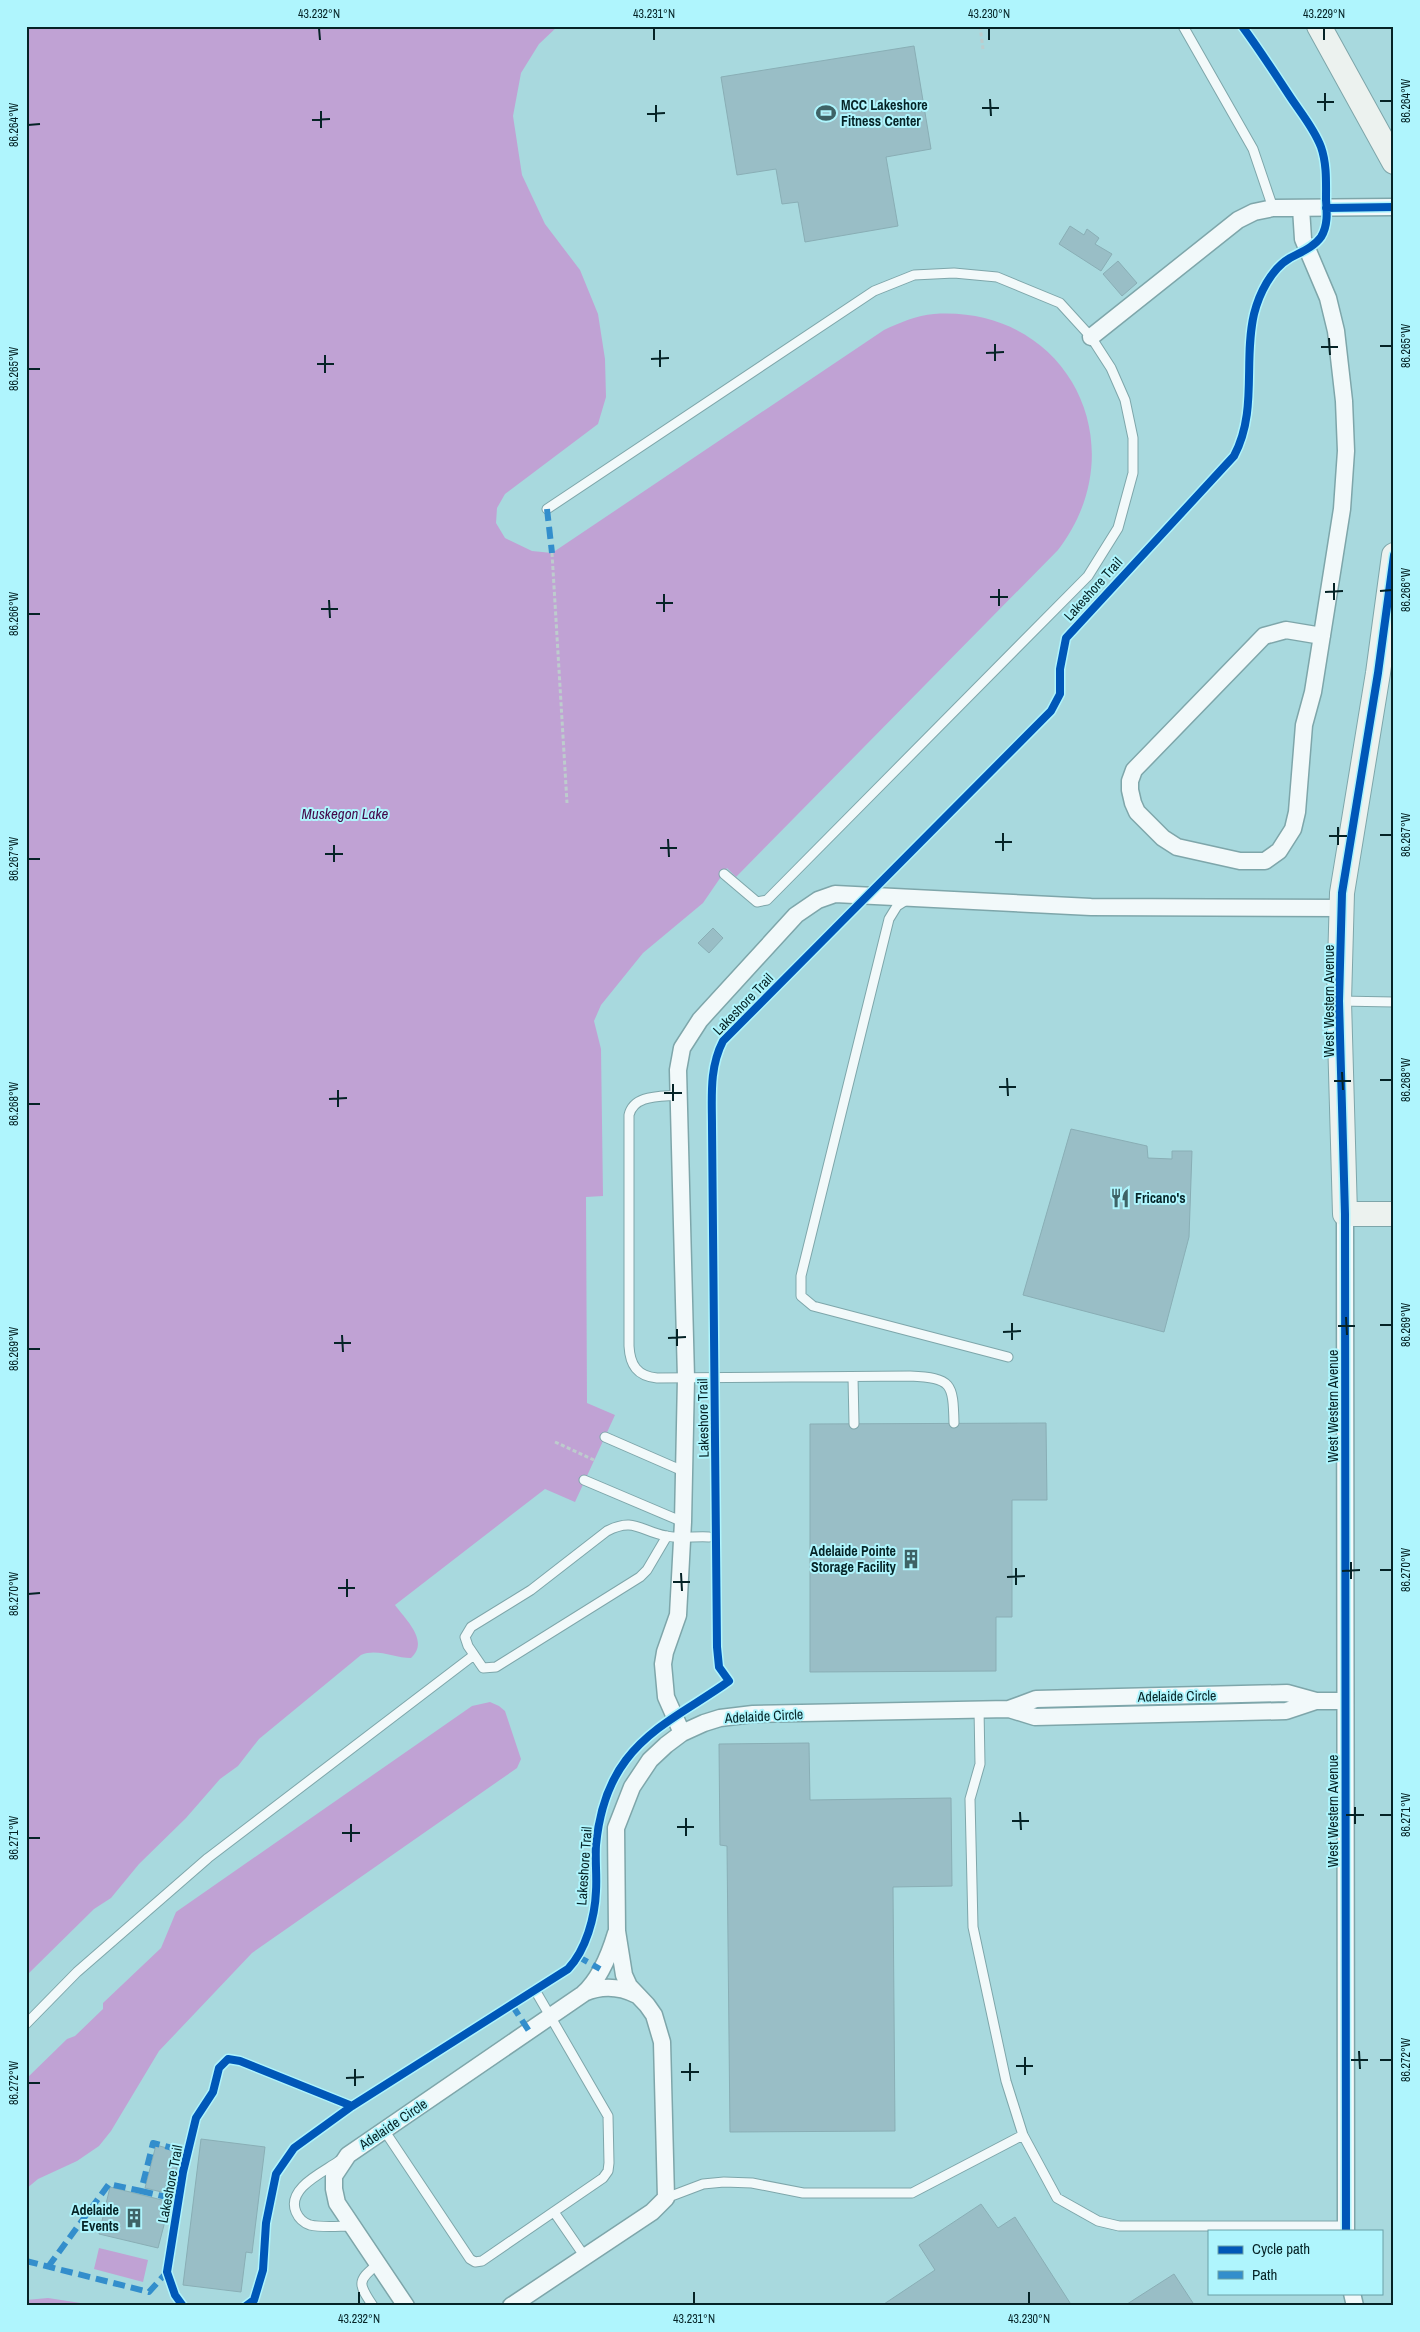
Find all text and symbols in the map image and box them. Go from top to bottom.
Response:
text: 43.232°N [298,6,340,22]
text: 43.231°N [633,6,675,22]
text: 43.230°N [968,6,1010,22]
text: 43.229°N [1303,6,1345,22]
text: 86.264°W [1398,78,1414,123]
place label: MCC Lakeshore Fitness Center [841,96,928,130]
text: 86.264°W [6,102,22,147]
sports icon: MCC Lakeshore Fitness Center [815,102,837,124]
text: 86.265°W [1398,323,1414,368]
text: 86.265°W [6,346,22,391]
street label: Lakeshore Trail [1060,554,1126,624]
text: 86.266°W [1398,567,1414,612]
text: 86.266°W [6,591,22,636]
water label: Muskegon Lake [302,803,389,824]
text: 86.267°W [1398,812,1414,857]
text: 86.267°W [6,836,22,881]
street label: West Western Avenue [1320,945,1338,1058]
street label: Lakeshore Trail [709,969,777,1039]
text: 86.268°W [1398,1057,1414,1102]
text: 86.268°W [6,1081,22,1126]
restaurant icon: Fricano's [1109,1187,1131,1209]
place label: Fricano's [1135,1189,1186,1207]
text: 86.269°W [1398,1302,1414,1347]
text: 86.269°W [6,1326,22,1371]
street label: West Western Avenue [1324,1350,1342,1463]
street label: Lakeshore Trail [693,1378,713,1458]
place label: Adelaide Pointe Storage Facility [810,1542,897,1576]
text: 86.270°W [1398,1547,1414,1592]
building icon: Adelaide Pointe Storage Facility [900,1548,922,1570]
text: 86.270°W [6,1571,22,1616]
street label: Adelaide Circle [1137,1686,1216,1706]
street label: Adelaide Circle [723,1705,804,1727]
street label: West Western Avenue [1324,1755,1342,1868]
text: 86.271°W [1398,1792,1414,1837]
text: 86.271°W [6,1815,22,1860]
street label: Lakeshore Trail [572,1826,596,1906]
text: 86.272°W [1398,2037,1414,2082]
text: 86.272°W [6,2060,22,2105]
street label: Adelaide Circle [355,2095,431,2154]
street label: Lakeshore Trail [154,2143,186,2225]
place label: Adelaide Events [71,2201,119,2235]
building icon: Adelaide Events [123,2207,145,2229]
legend [1208,2230,1382,2294]
text: Cycle path [1252,2238,1310,2259]
text: Path [1252,2264,1277,2285]
text: 43.232°N [338,2311,380,2327]
text: 43.231°N [673,2311,715,2327]
text: 43.230°N [1008,2311,1050,2327]

